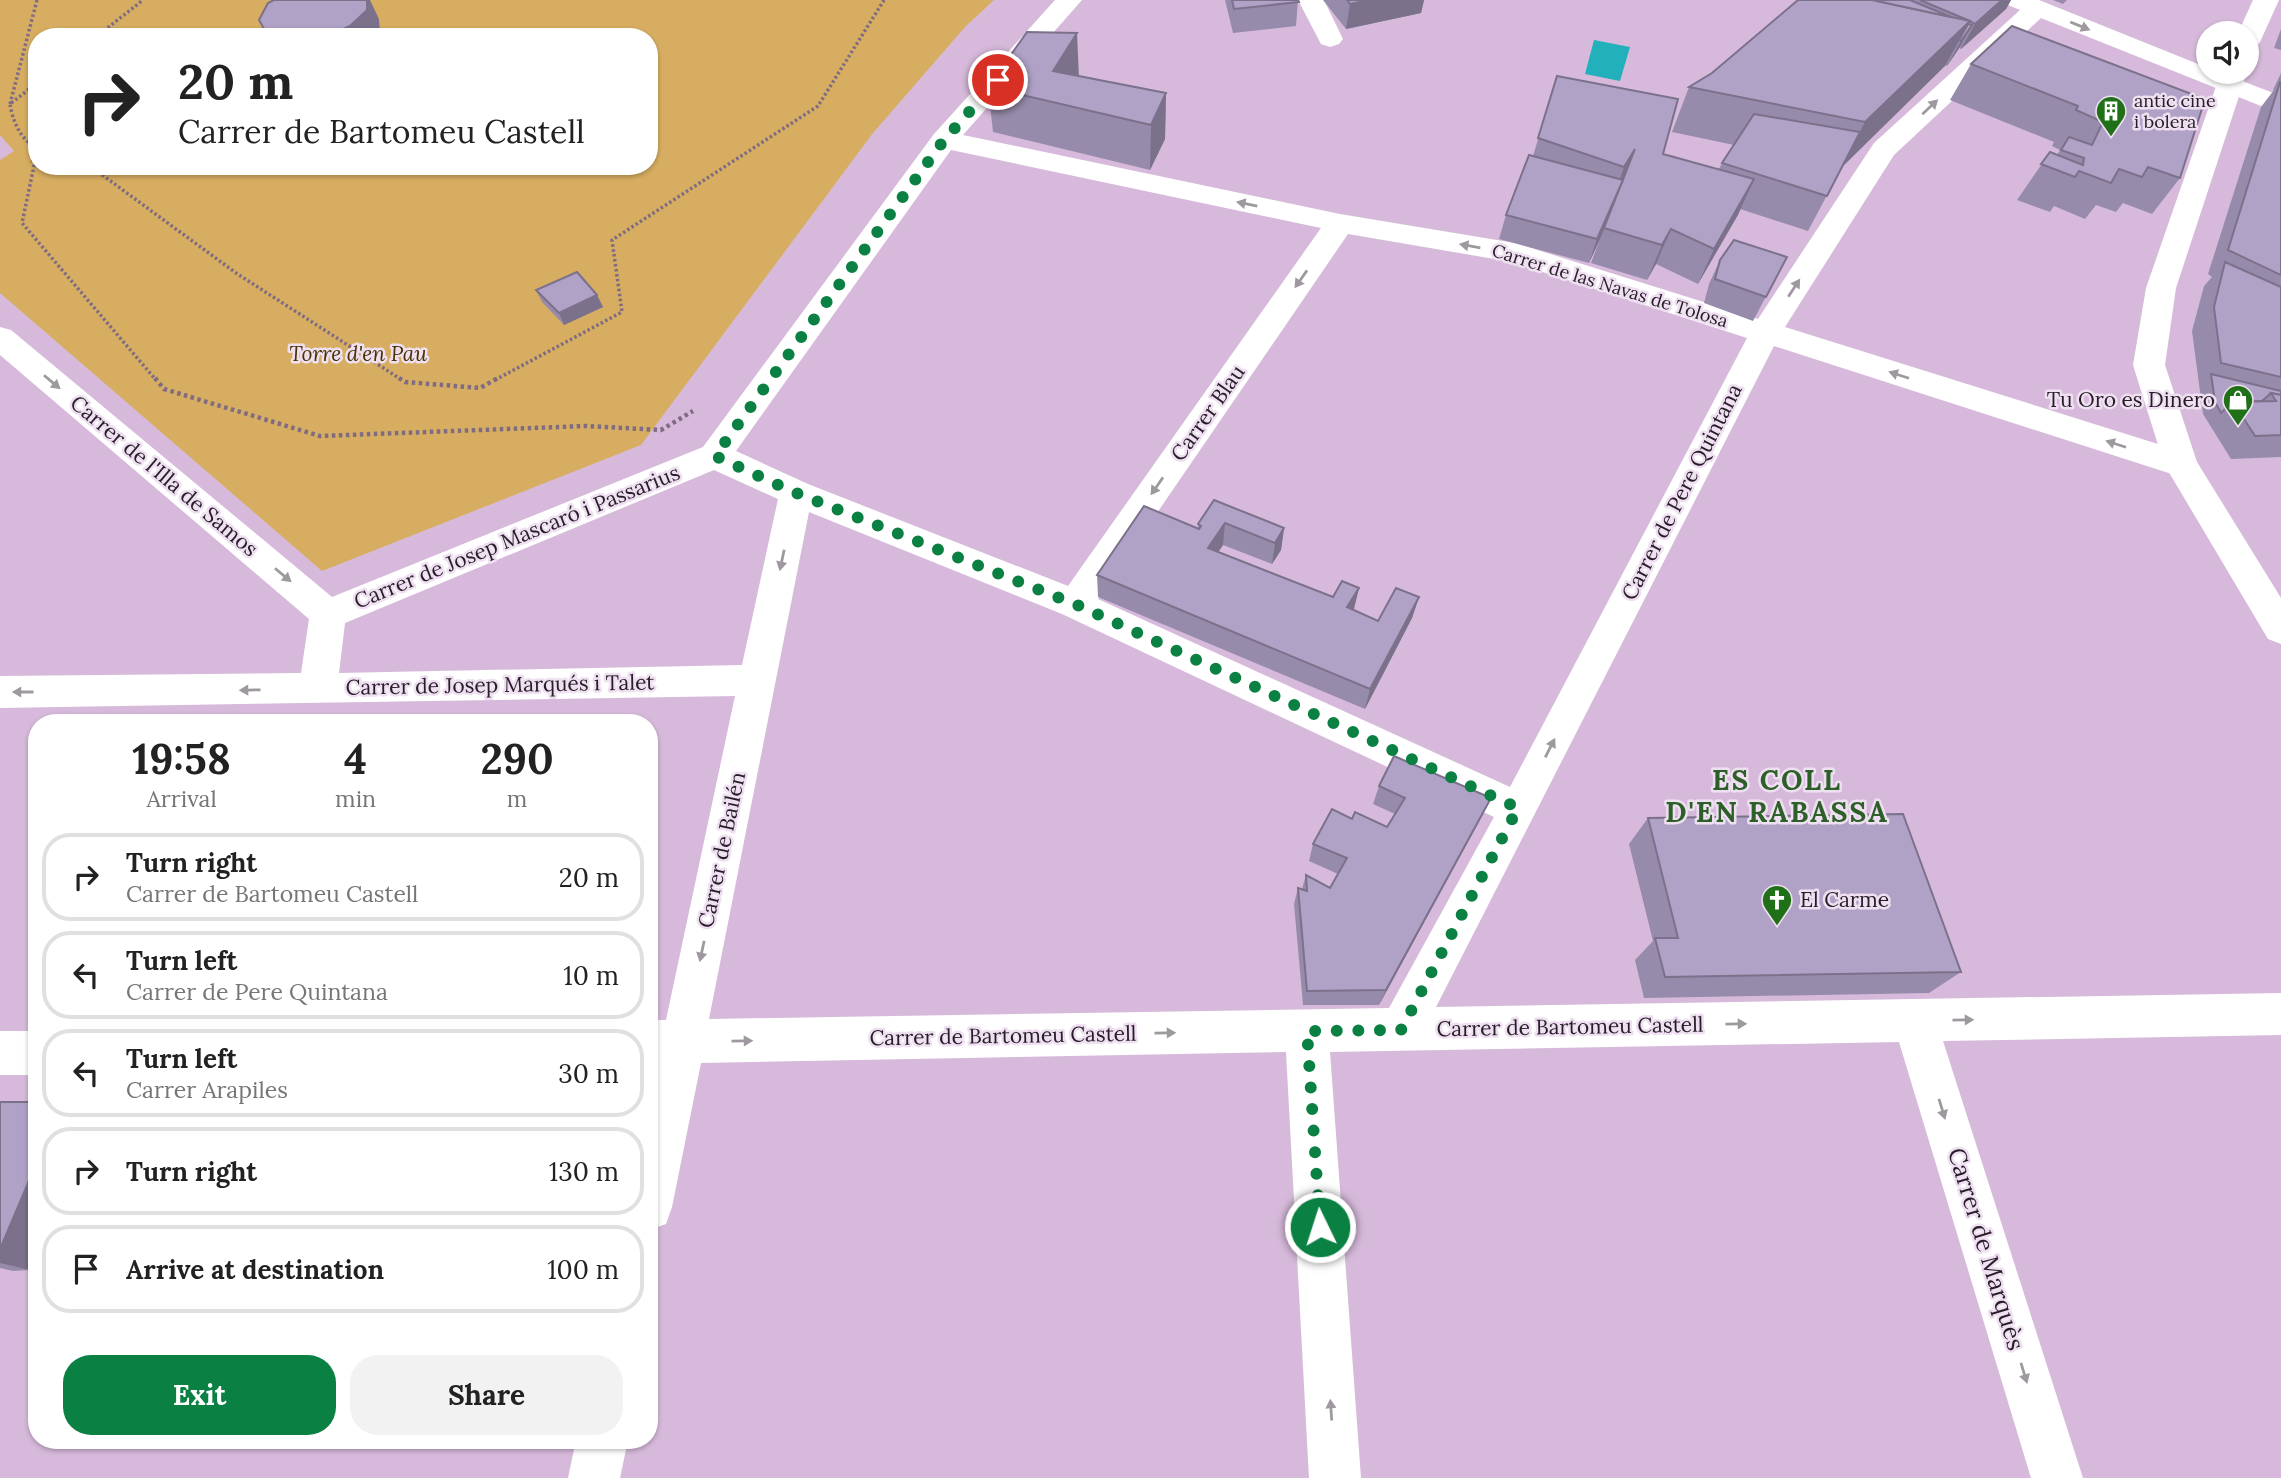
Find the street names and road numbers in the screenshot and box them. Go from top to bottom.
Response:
street label: Carrer de las Navas de Tolosa [1489,239,1731,332]
street label: Carrer Blau [1165,359,1251,466]
street label: Carrer de Pere Quintana [1615,379,1748,604]
street label: Carrer de l'Illa de Samos [65,389,264,562]
street label: Carrer de Josep Mascaró i Passarius [350,459,684,614]
street label: Carrer de Josep Marqués i Talet [345,668,655,701]
street label: Carrer de Bailén [692,769,751,930]
street label: Carrer de Bartomeu Castell [1436,1011,1704,1042]
street label: Carrer de Bartomeu Castell [869,1020,1137,1051]
street label: Carrer de Marquès [1941,1144,2032,1354]

